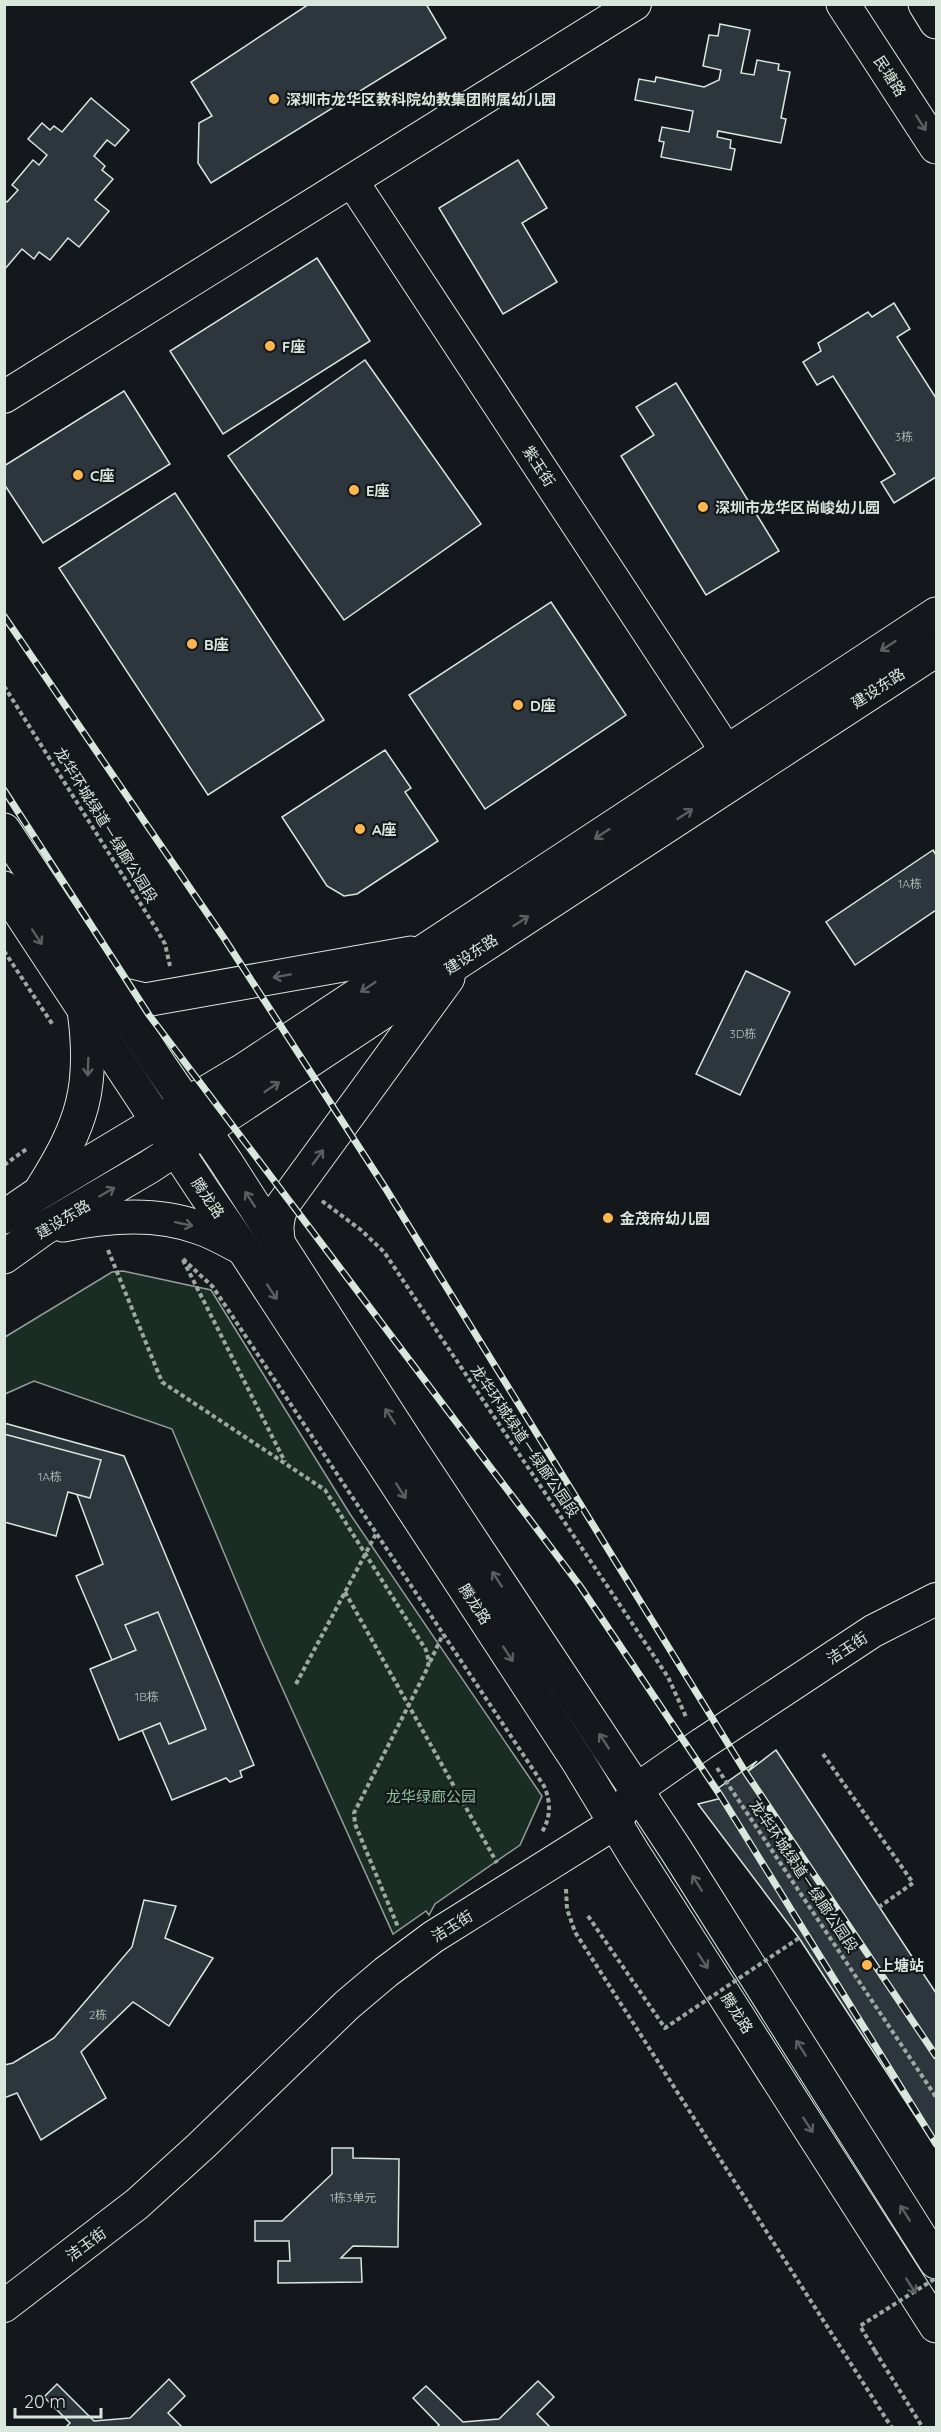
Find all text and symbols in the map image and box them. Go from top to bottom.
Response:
street label: 民塘路 [870,52,910,100]
place label: 深圳市龙华区教科院幼教集团附属幼儿园 [286,90,556,109]
marker: 深圳市龙华区教科院幼教集团附属幼儿园 [267,92,281,106]
one-way arrow [915,115,927,131]
place label: F座 [282,337,305,356]
marker: F座 [263,339,277,353]
house number: 3栋 [895,429,913,444]
street label: 紫玉街 [519,442,559,490]
place label: C座 [90,466,114,485]
marker: C座 [71,468,85,482]
place label: E座 [366,481,390,500]
marker: E座 [347,483,361,497]
place label: 深圳市龙华区尚峻幼儿园 [715,498,880,517]
marker: 深圳市龙华区尚峻幼儿园 [696,500,710,514]
place label: B座 [204,635,229,654]
marker: B座 [185,637,199,651]
one-way arrow [879,640,896,653]
street label: 建设东路 [848,664,908,712]
place label: D座 [530,696,556,715]
marker: D座 [511,698,525,712]
street label: 龙华环城绿道－绿廊公园段 [50,744,162,906]
one-way arrow [676,808,693,821]
place label: A座 [372,820,397,839]
marker: A座 [353,822,367,836]
one-way arrow [594,828,610,840]
house number: 1A栋 [898,876,922,891]
one-way arrow [512,915,529,927]
one-way arrow [31,928,43,945]
street label: 建设东路 [441,930,501,978]
one-way arrow [272,970,292,981]
one-way arrow [361,981,377,993]
house number: 3D栋 [730,1026,756,1041]
one-way arrow [82,1056,93,1076]
one-way arrow [263,1081,279,1093]
one-way arrow [312,1150,324,1166]
street label: 腾龙路 [188,1174,228,1222]
one-way arrow [98,1186,115,1198]
one-way arrow [244,1191,256,1208]
street label: 建设东路 [32,1195,94,1243]
place label: 金茂府幼儿园 [620,1209,710,1228]
marker: 金茂府幼儿园 [601,1211,615,1225]
one-way arrow [175,1219,194,1231]
one-way arrow [266,1283,278,1300]
street label: 龙华环城绿道－绿廊公园段 [467,1361,583,1521]
one-way arrow [383,1408,395,1425]
house number: 1A栋 [38,1469,62,1484]
one-way arrow [395,1482,407,1498]
one-way arrow [491,1571,503,1587]
street label: 腾龙路 [455,1580,495,1628]
street label: 洁玉街 [823,1628,871,1668]
one-way arrow [502,1645,514,1662]
house number: 1B栋 [135,1689,159,1704]
one-way arrow [598,1733,611,1750]
park label: 龙华绿廊公园 [386,1787,476,1806]
street label: 龙华环城绿道－绿廊公园段 [746,1796,862,1956]
one-way arrow [691,1875,703,1892]
street label: 洁玉街 [428,1906,476,1946]
one-way arrow [697,1952,709,1969]
place label: 上塘站 [879,1956,924,1975]
marker: 上塘站 [860,1958,874,1972]
street label: 腾龙路 [717,1989,757,2037]
house number: 2栋 [89,2007,107,2022]
one-way arrow [795,2040,807,2057]
one-way arrow [802,2116,814,2133]
house number: 1栋3单元 [330,2190,376,2205]
one-way arrow [899,2205,911,2222]
street label: 洁玉街 [62,2223,110,2265]
one-way arrow [905,2277,917,2294]
scale bar [15,2381,100,2419]
text: 20 m [24,2390,66,2413]

